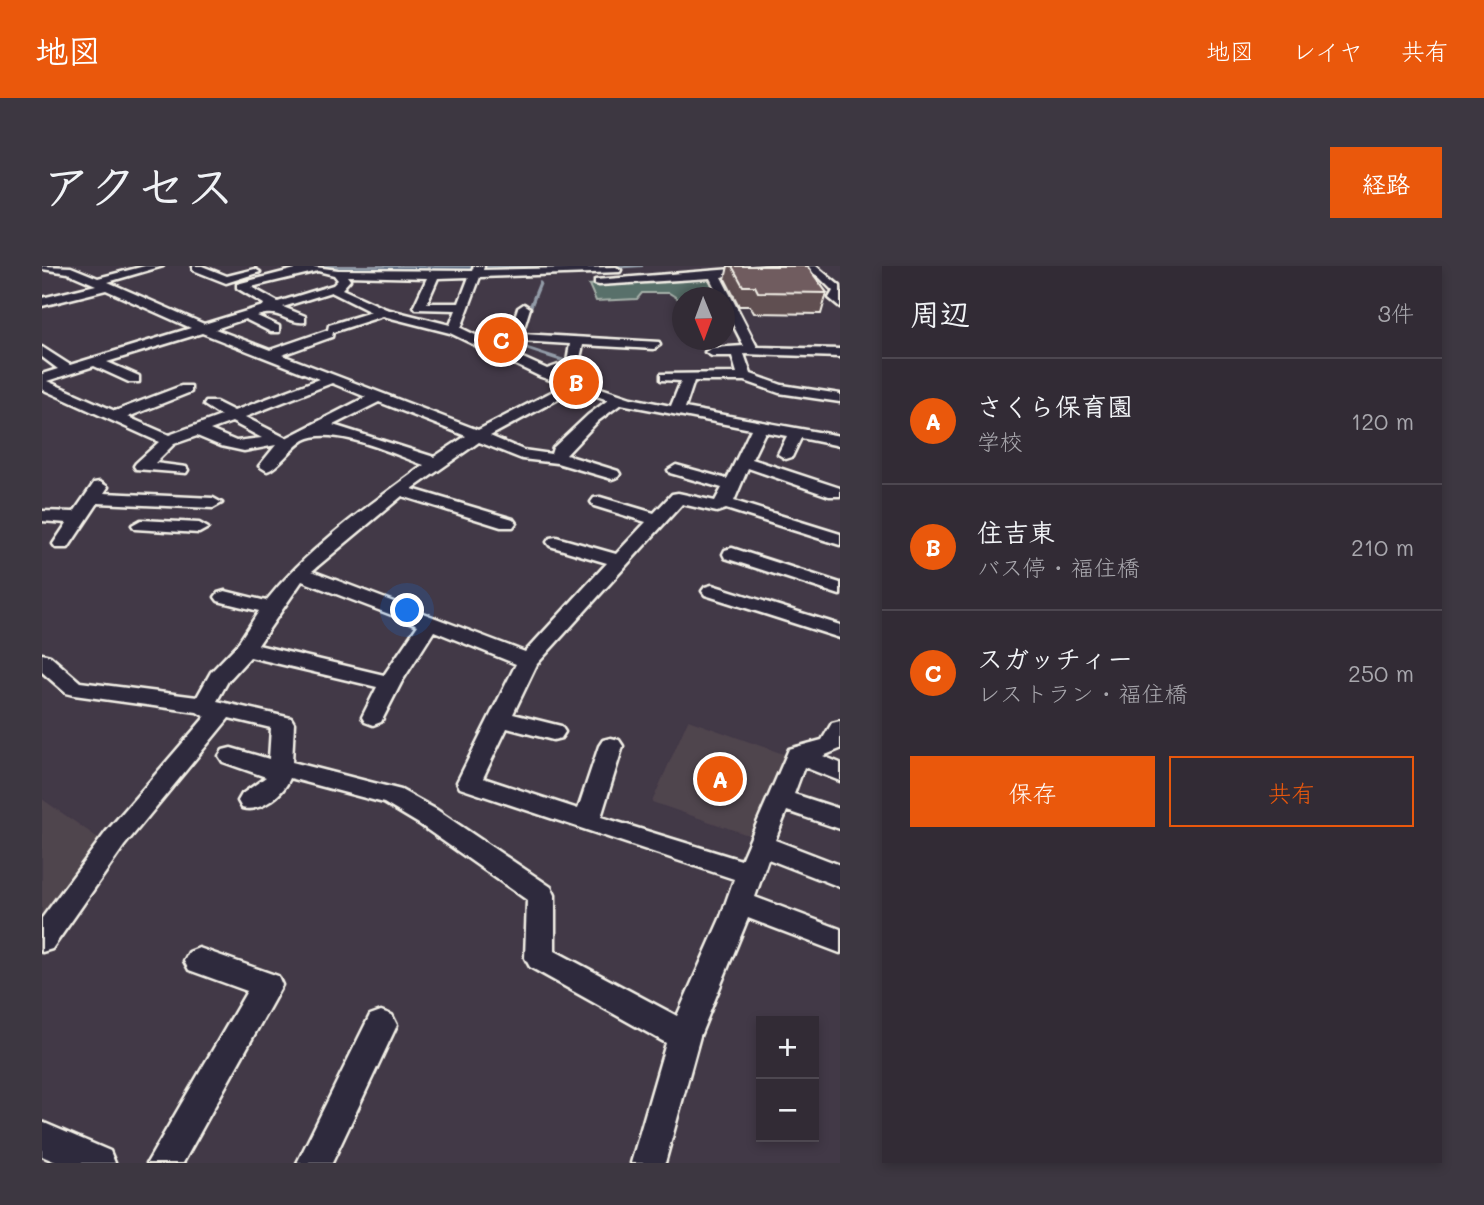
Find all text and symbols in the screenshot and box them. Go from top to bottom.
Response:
text: 地図 [35,28,101,71]
text: 地図 [1206,35,1254,66]
text: レイヤ [1292,35,1363,66]
text: 共有 [1401,35,1449,66]
button: 経路 [1330,147,1442,218]
text: アクセス [42,153,235,216]
north arrow [672,287,735,350]
text: 周辺 [910,293,970,333]
text: 3件 [1378,298,1414,328]
pin: C [478,314,524,366]
pin: B [553,356,599,408]
text: さくら保育園 [977,389,1133,423]
text: A [925,406,941,436]
text: 120 m [1351,406,1414,436]
text: 学校 [977,426,1023,456]
text: 住吉東 [977,515,1055,549]
text: B [925,532,941,562]
text: 210 m [1351,532,1414,562]
text: バス停 · 福住橋 [977,552,1140,582]
your location [390,593,424,627]
text: スガッチィー [977,641,1133,675]
text: C [924,658,942,688]
text: 250 m [1348,658,1414,688]
text: レストラン · 福住橋 [977,678,1188,708]
pin: A [697,753,743,805]
button: 保存 [910,756,1155,827]
button: 共有 [1169,756,1414,827]
map controls [756,1016,819,1142]
button: + [756,1016,819,1079]
button: − [756,1079,819,1142]

